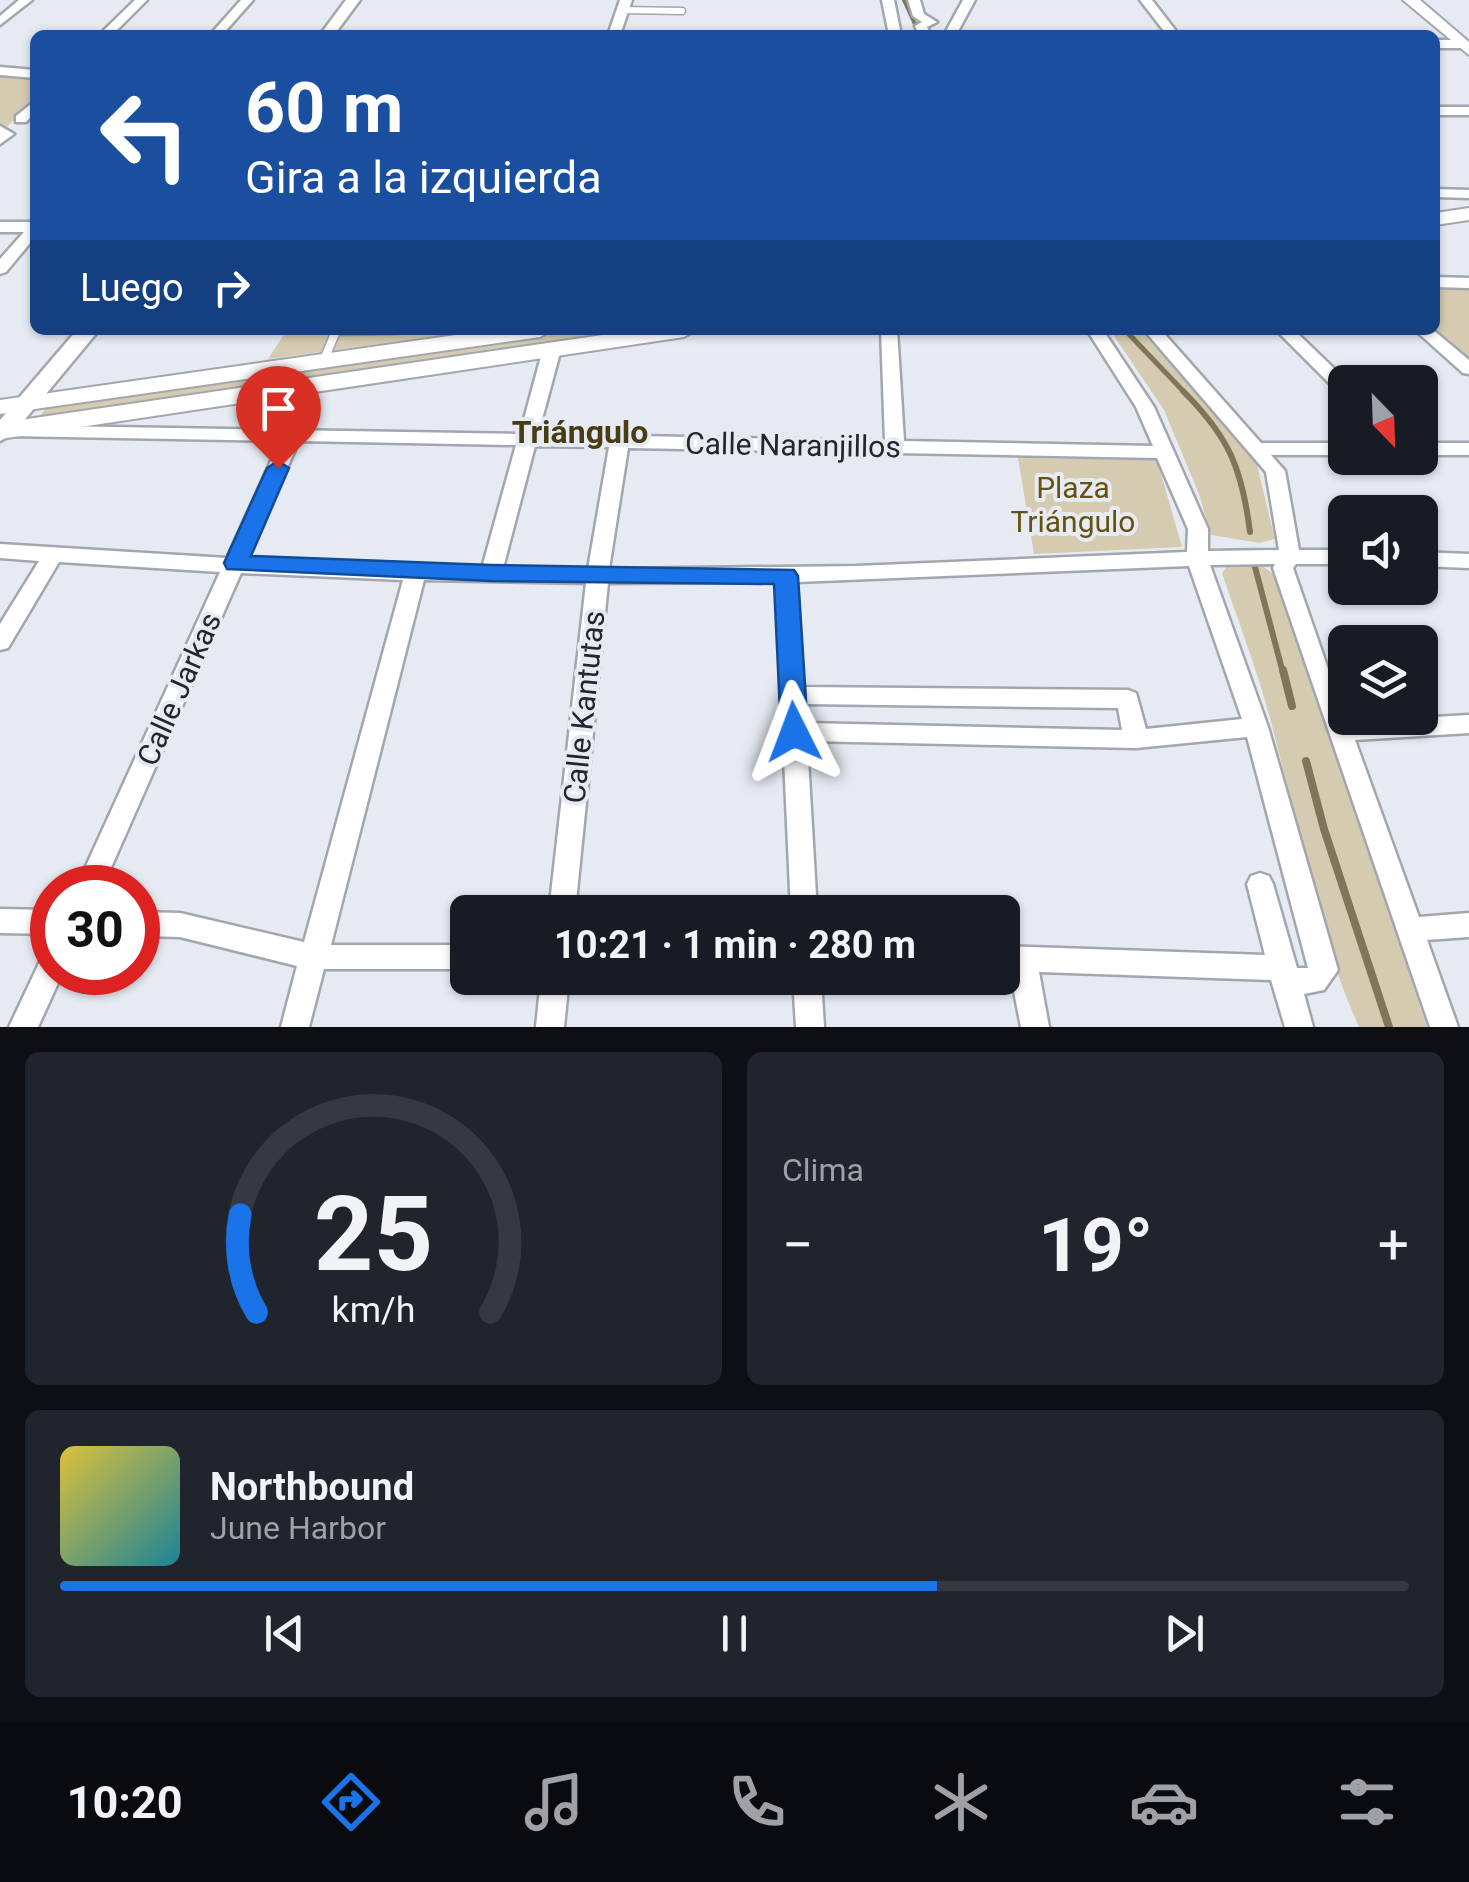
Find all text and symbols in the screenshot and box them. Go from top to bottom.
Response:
text: 60 m [245,67,403,149]
icon: left [80,70,210,200]
text: Gira a la izquierda [245,151,602,204]
icon: right [204,260,259,315]
text: Luego [80,266,184,310]
north arrow [1328,365,1438,475]
map controls [1328,365,1438,735]
pin [236,366,321,469]
icon: arrive [251,381,306,436]
district label: Triángulo [512,413,648,451]
street label: Calle Naranjillos [685,426,901,464]
park label: Plaza Triángulo [1011,470,1135,539]
button: sound [1328,495,1438,605]
street label: Calle Jarkas [130,607,228,771]
street label: Calle Kantutas [556,609,612,805]
button: layers [1328,625,1438,735]
position arrow [742,680,846,784]
speed limit sign: 30 [30,865,160,995]
text: 10:21 · 1 min · 280 m [554,923,916,967]
text: Clima [782,1151,864,1189]
text: 25 [314,1174,433,1295]
text: 19° [1038,1201,1153,1289]
text: − [782,1213,813,1277]
text: + [1378,1213,1409,1277]
text: km/h [332,1289,415,1331]
text: Northbound [210,1465,414,1509]
text: June Harbor [210,1509,386,1547]
icon: previous [257,1606,312,1661]
icon: pause [707,1606,762,1661]
icon: next [1157,1606,1212,1661]
icon: directions [316,1767,386,1837]
icon: music [519,1767,589,1837]
icon: phone [722,1767,792,1837]
icon: climate [926,1767,996,1837]
icon: car [1129,1767,1199,1837]
icon: filters [1332,1767,1402,1837]
text: 10:20 [67,1776,183,1829]

